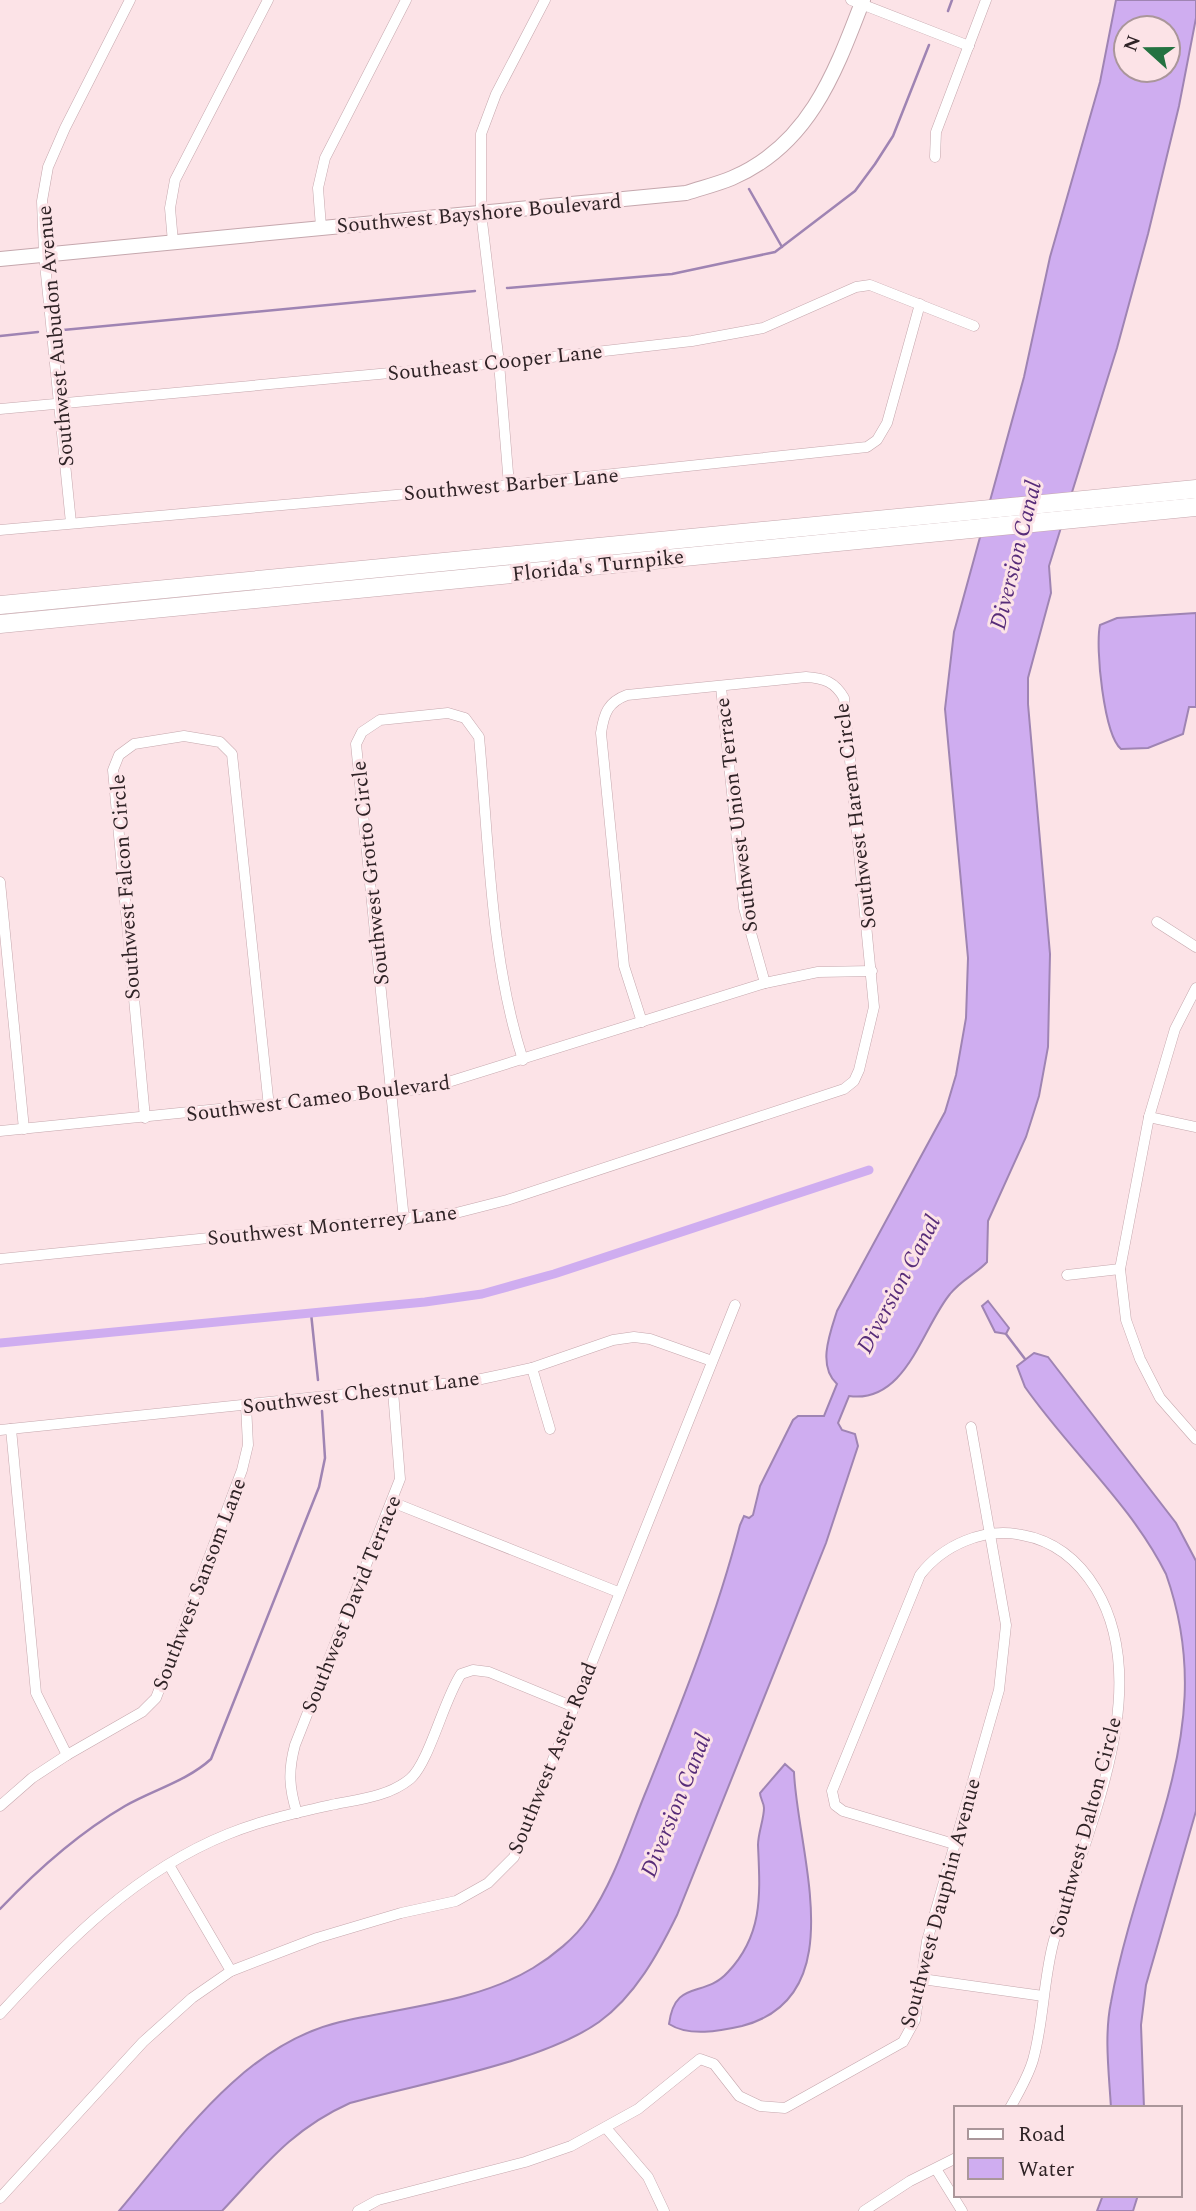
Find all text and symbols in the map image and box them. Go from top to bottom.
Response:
north arrow [1112,14,1182,84]
text: N [1116,31,1149,56]
street label: Southwest Bayshore Boulevard [335,186,623,242]
street label: Southwest Aubudon Avenue [29,204,83,468]
street label: Southeast Cooper Lane [386,336,604,390]
street label: Southwest Barber Lane [402,460,620,510]
water label: Diversion Canal [981,477,1052,634]
street label: Florida's Turnpike [511,541,686,591]
street label: Southwest Union Terrace [707,696,767,934]
street label: Southwest Harem Circle [826,701,886,931]
street label: Southwest Grotto Circle [343,759,399,987]
street label: Southwest Falcon Circle [102,773,150,1001]
street label: Southwest Cameo Boulevard [184,1067,452,1131]
street label: Southwest Monterrey Lane [206,1197,459,1255]
water label: Diversion Canal [848,1209,951,1360]
street label: Southwest Chestnut Lane [241,1363,481,1423]
street label: Southwest Sansom Lane [145,1473,255,1695]
street label: Southwest David Terrace [294,1491,410,1718]
street label: Southwest Aster Road [500,1658,606,1859]
street label: Southwest Dalton Circle [1041,1713,1131,1941]
water label: Diversion Canal [632,1728,721,1883]
street label: Southwest Dauphin Avenue [892,1775,990,2032]
legend [954,2106,1182,2197]
text: Road [1018,2119,1065,2151]
text: Water [1018,2154,1074,2186]

